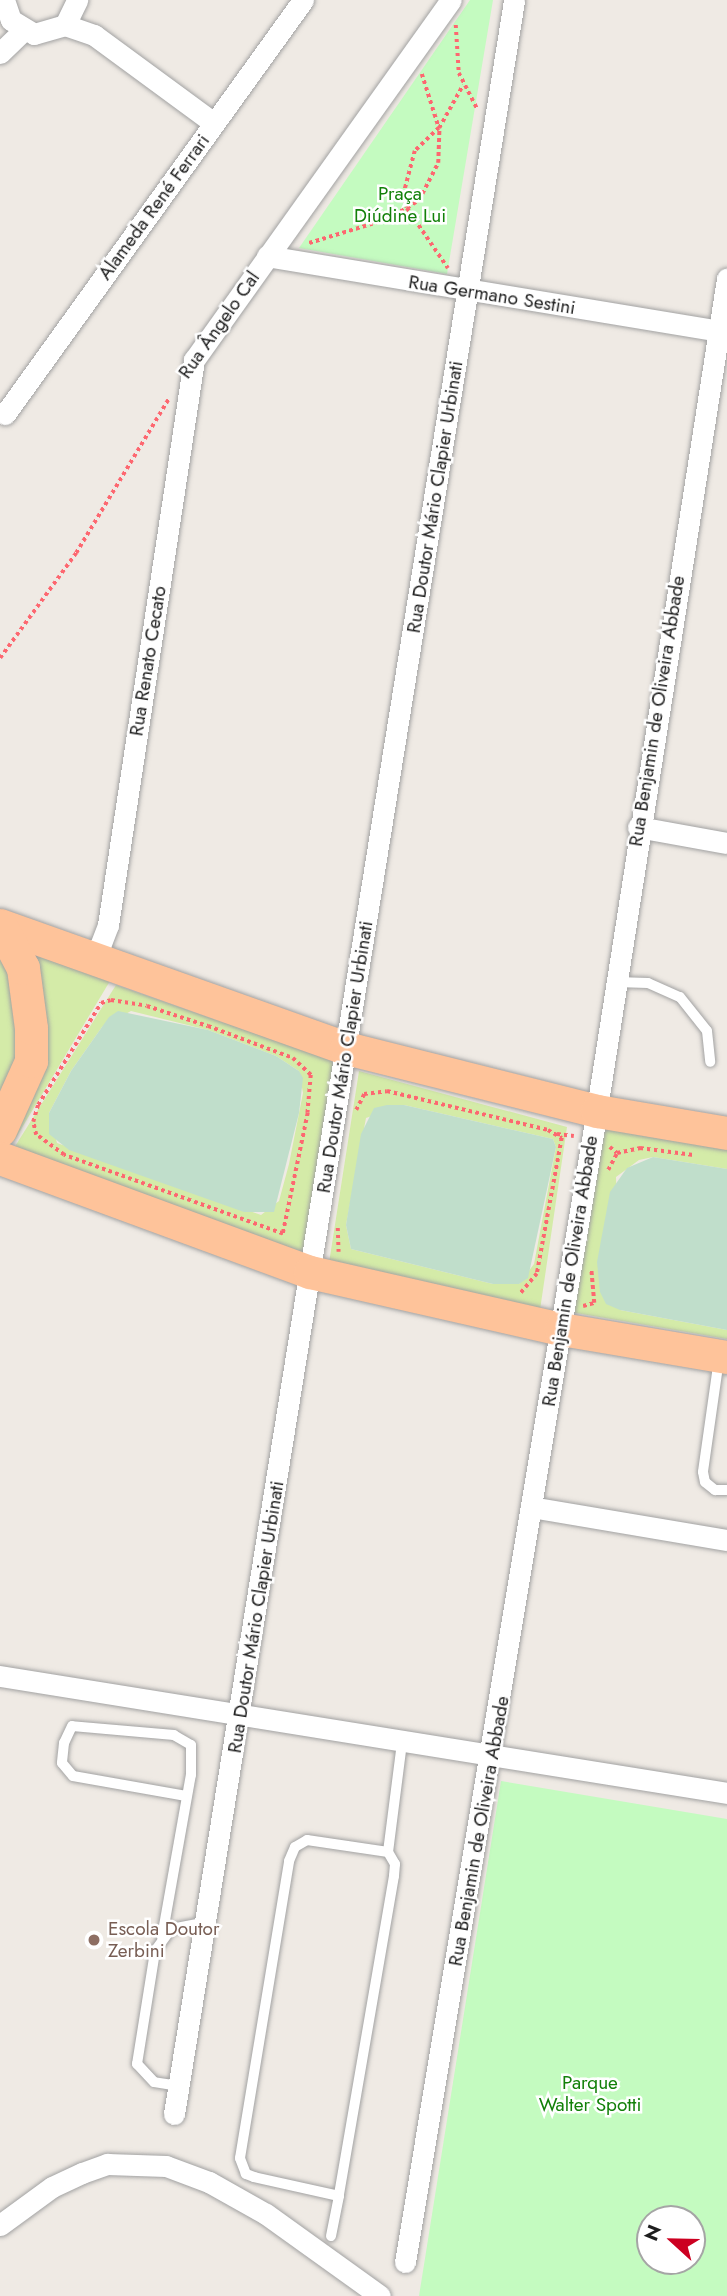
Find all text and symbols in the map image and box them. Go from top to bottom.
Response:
street label: Alameda René Ferrari [93,130,215,284]
park label: Praça Diúdine Lui [354,183,446,227]
street label: Rua Ângelo Cal [174,267,264,383]
street label: Rua Germano Sestini [407,271,577,319]
street label: Rua Doutor Mário Clapier Urbinati [402,359,468,635]
street label: Rua Benjamin de Oliveira Abbade [624,574,690,848]
street label: Rua Renato Cecato [125,584,171,738]
street label: Rua Doutor Mário Clapier Urbinati [312,919,378,1195]
street label: Rua Benjamin de Oliveira Abbade [537,1134,603,1408]
street label: Rua Doutor Mário Clapier Urbinati [223,1479,289,1755]
street label: Rua Benjamin de Oliveira Abbade [444,1694,514,1968]
place label: Escola Doutor Zerbini [108,1918,219,1962]
marker: Escola Doutor Zerbini [86,1932,102,1948]
park label: Parque Walter Spotti [539,2072,641,2116]
north arrow [636,2205,706,2275]
text: N [638,2221,668,2245]

